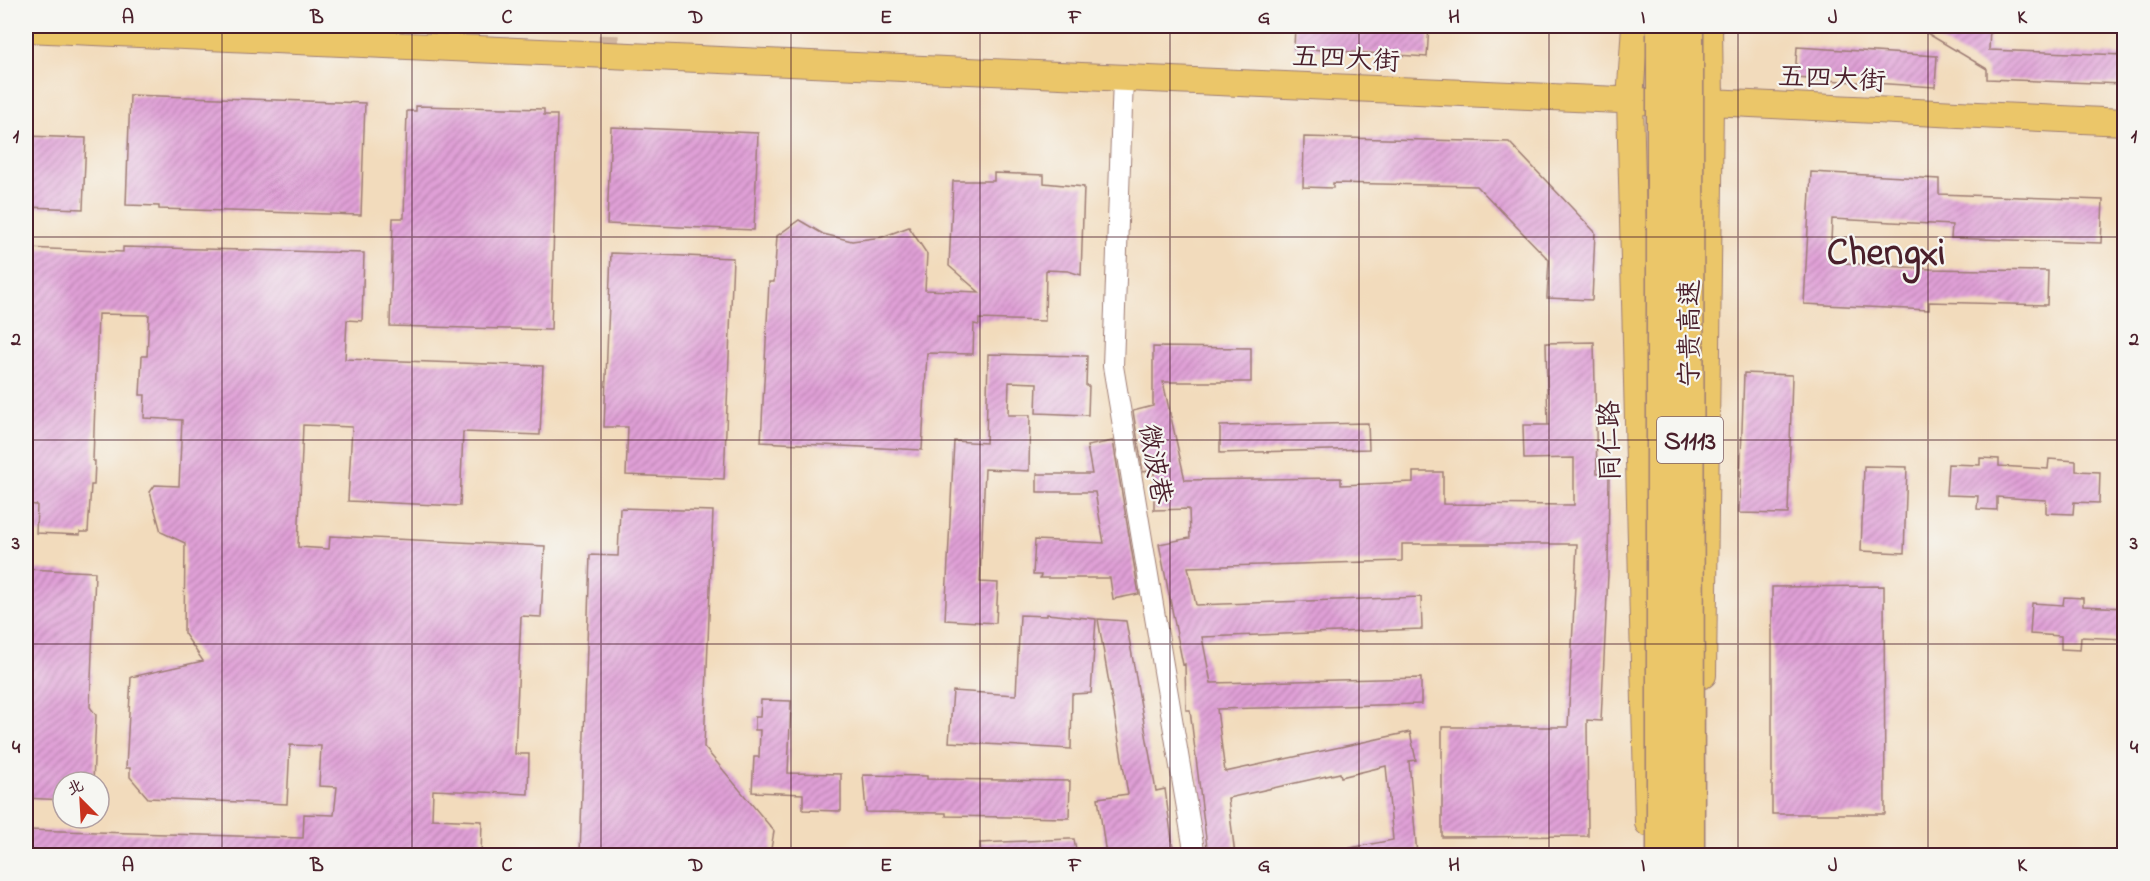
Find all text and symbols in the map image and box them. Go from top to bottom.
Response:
text: A [122,4,134,33]
text: B [309,4,324,33]
text: C [502,4,513,33]
text: D [688,4,703,33]
text: E [880,4,892,33]
text: F [1068,4,1082,33]
text: G [1258,4,1271,33]
text: H [1448,4,1460,33]
text: I [1641,4,1646,33]
text: J [1828,4,1838,33]
text: K [2017,4,2028,33]
street label: 五四大街 [1291,38,1401,83]
street label: 五四大街 [1777,58,1887,103]
text: 1 [13,123,20,152]
text: 1 [2131,123,2138,152]
district label: Chengxi [1827,226,1945,284]
street label: 宁贵高速 [1672,279,1711,387]
text: 2 [10,326,21,355]
text: 2 [2128,326,2139,355]
street label: 同仁路 [1591,400,1632,482]
road number: S1113 [1657,417,1723,463]
street label: 微波巷 [1127,421,1180,508]
text: 3 [11,530,20,559]
text: 3 [2129,530,2138,559]
text: 4 [12,734,21,763]
text: 4 [2130,734,2139,763]
north arrow [51,770,111,830]
text: 北 [64,774,88,802]
text: A [122,852,134,881]
text: B [309,852,324,881]
text: C [502,852,513,881]
text: D [688,852,703,881]
text: E [880,852,892,881]
text: F [1068,852,1082,881]
text: G [1258,852,1271,881]
text: H [1448,852,1460,881]
text: I [1641,852,1646,881]
text: J [1828,852,1838,881]
text: K [2017,852,2028,881]

